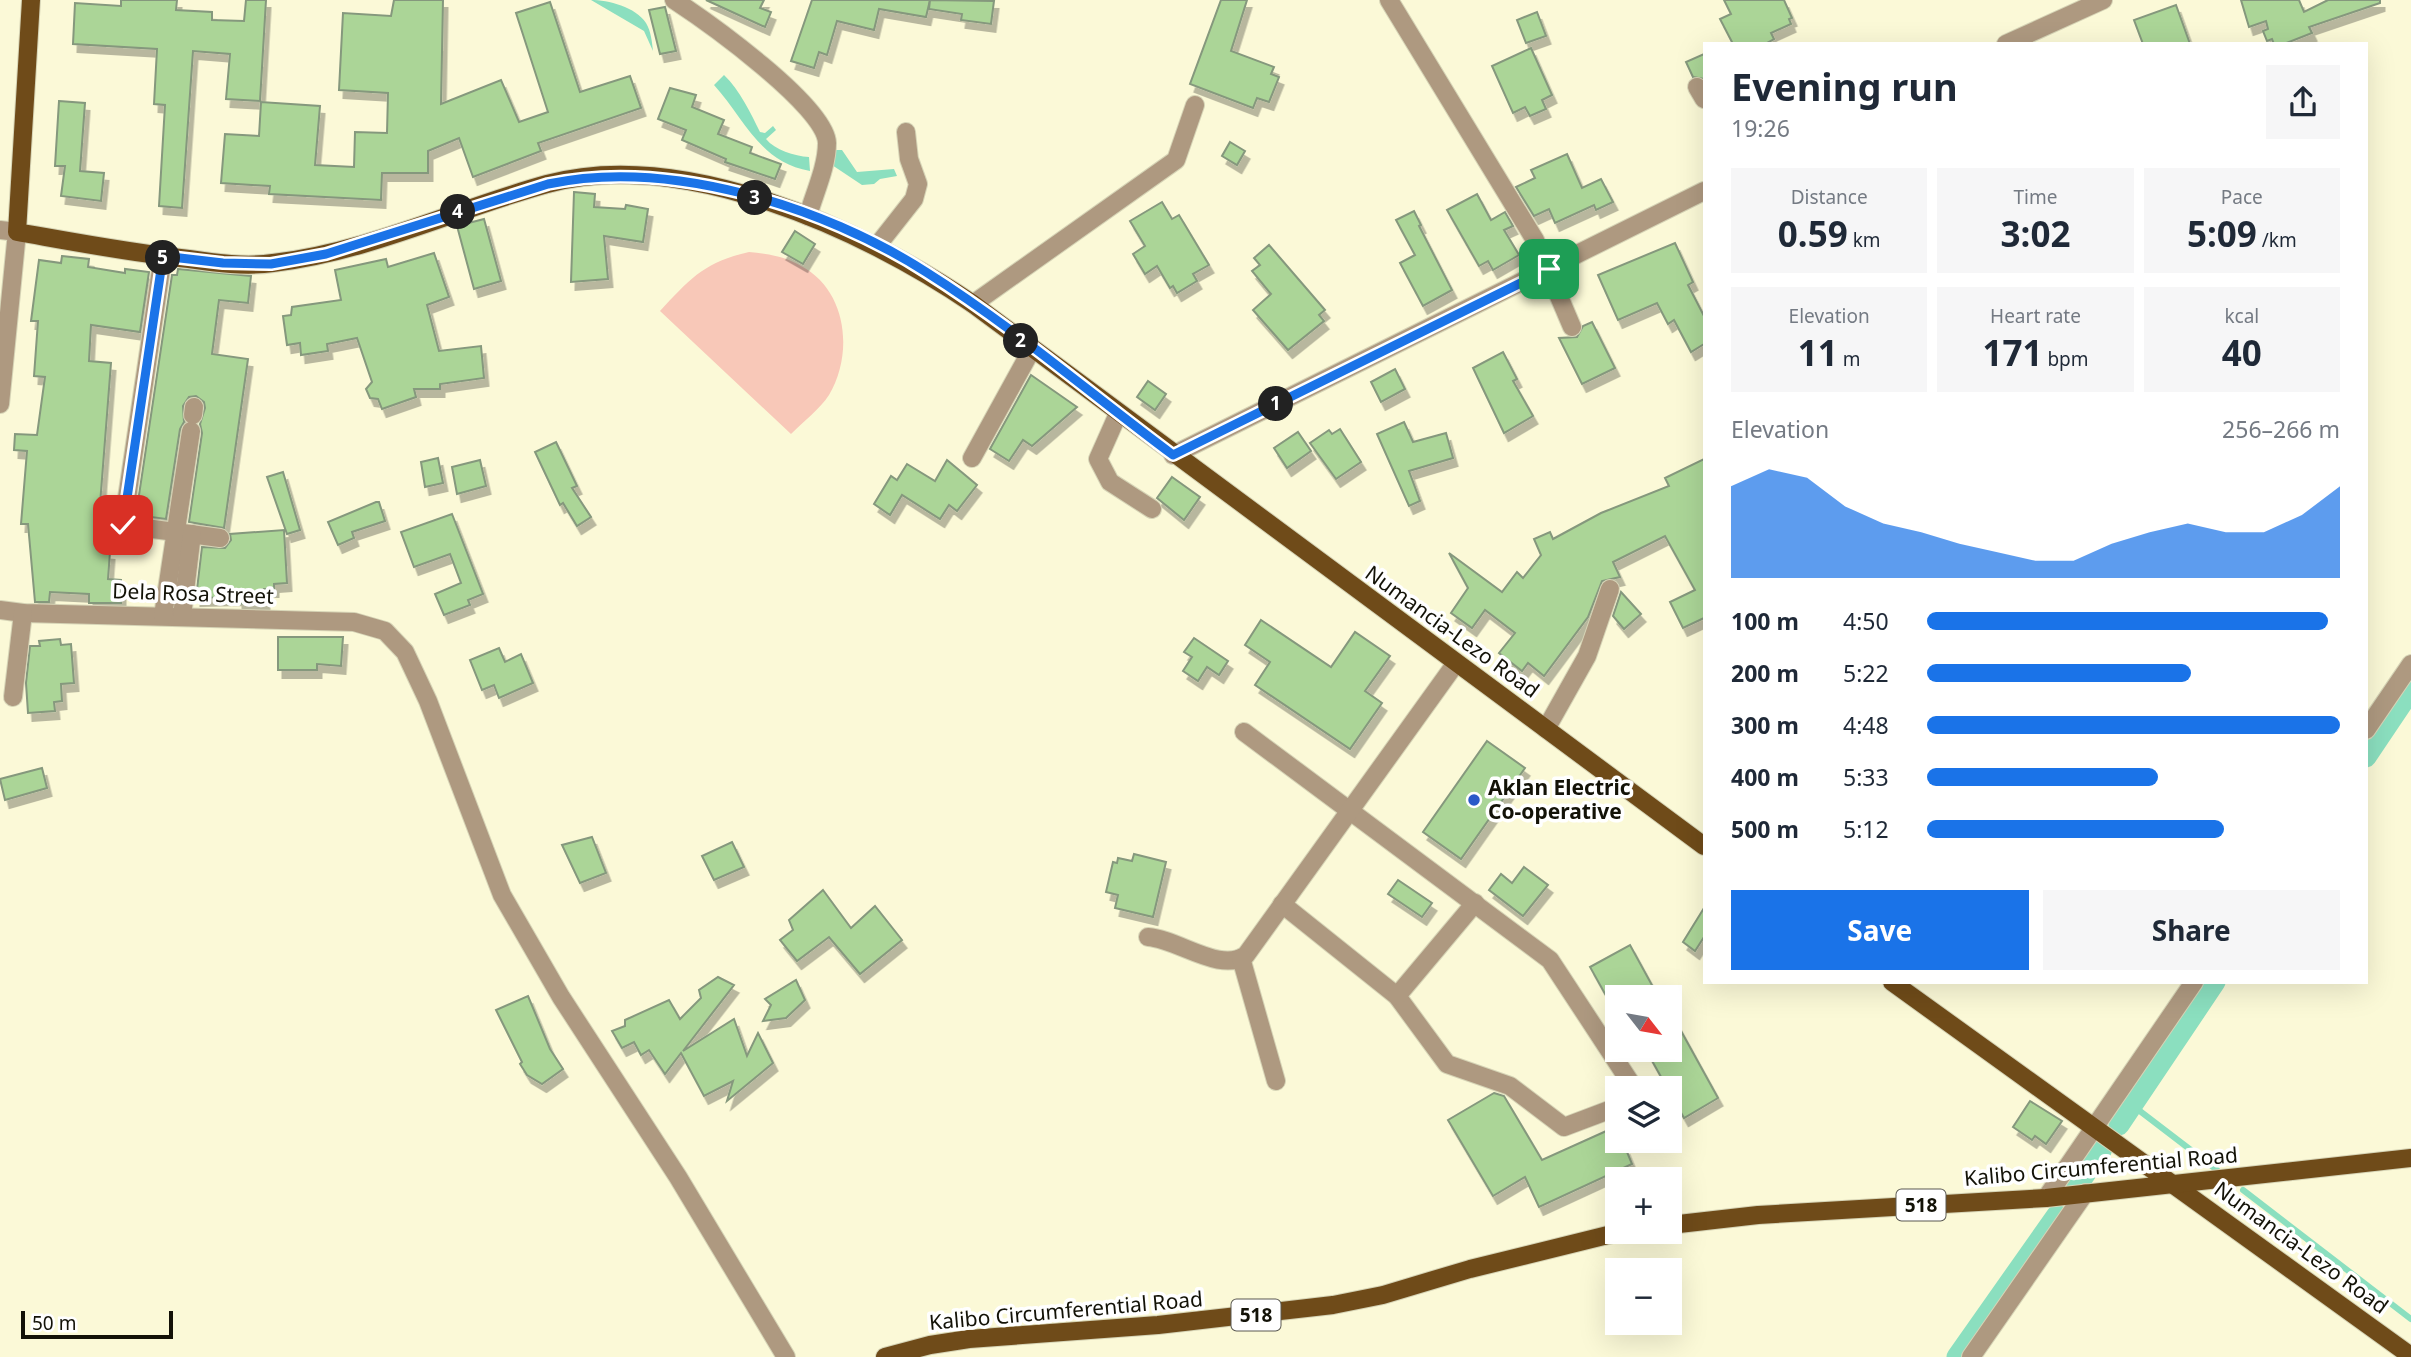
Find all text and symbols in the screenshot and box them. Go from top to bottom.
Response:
text: Evening run [1731,60,1958,112]
button: share [2266,65,2340,139]
text: 19:26 [1731,112,1790,144]
pin: 3 [738,180,772,216]
text: 3 [749,184,760,210]
text: Distance [1791,184,1868,210]
text: Time [2014,184,2057,210]
text: Pace [2221,184,2263,210]
pin: 4 [440,194,476,230]
text: 4 [452,198,463,224]
text: 0.59 [1778,210,1848,257]
text: 3:02 [2001,210,2070,257]
text: 5:09 [2187,210,2257,257]
text: km [1848,227,1881,253]
text: /km [2257,227,2297,253]
pin [1519,239,1579,299]
pin: 5 [146,240,180,276]
text: 5 [157,244,168,270]
icon: arrive [1530,250,1568,288]
text: Elevation [1789,303,1870,329]
text: Heart rate [1990,303,2081,329]
text: kcal [2224,303,2259,329]
pin: 2 [1004,324,1038,358]
text: 2 [1015,327,1026,353]
text: 11 [1798,329,1838,376]
text: 171 [1982,329,2042,376]
text: 40 [2222,329,2262,376]
text: m [1838,346,1861,372]
text: bpm [2042,346,2089,372]
pin: 1 [1258,386,1294,422]
text: 1 [1270,390,1281,416]
text: Elevation [1731,413,1829,445]
text: 256–266 m [2222,413,2340,445]
pin [93,495,153,555]
icon: check [104,506,142,544]
street label: Numancia-Lezo Road [1360,559,1545,704]
street label: Dela Rosa Street [112,576,275,610]
text: 100 m [1731,605,1799,637]
text: 4:50 [1843,605,1889,637]
text: 200 m [1731,657,1799,689]
text: 5:22 [1843,657,1889,689]
text: 300 m [1731,709,1799,741]
text: 4:48 [1843,709,1889,741]
text: 400 m [1731,761,1799,793]
text: 5:33 [1843,761,1889,793]
place label: Aklan Electric Co-operative [1488,773,1631,825]
marker: Aklan Electric Co-operative [1466,792,1482,808]
text: 500 m [1731,813,1799,845]
text: 5:12 [1843,813,1889,845]
button: Save [1731,890,2029,970]
button: Share [2043,890,2340,970]
north arrow [1605,985,1682,1062]
map controls [1605,985,1682,1335]
button: layers [1605,1076,1682,1153]
street label: Kalibo Circumferential Road [1963,1140,2239,1192]
button: + [1605,1167,1682,1244]
street label: Numancia-Lezo Road [2209,1175,2394,1320]
road number: 518 [1896,1190,1946,1220]
button: − [1605,1258,1682,1335]
street label: Kalibo Circumferential Road [928,1284,1204,1336]
road number: 518 [1232,1300,1280,1330]
scale bar [21,1308,173,1340]
text: 50 m [32,1310,76,1336]

